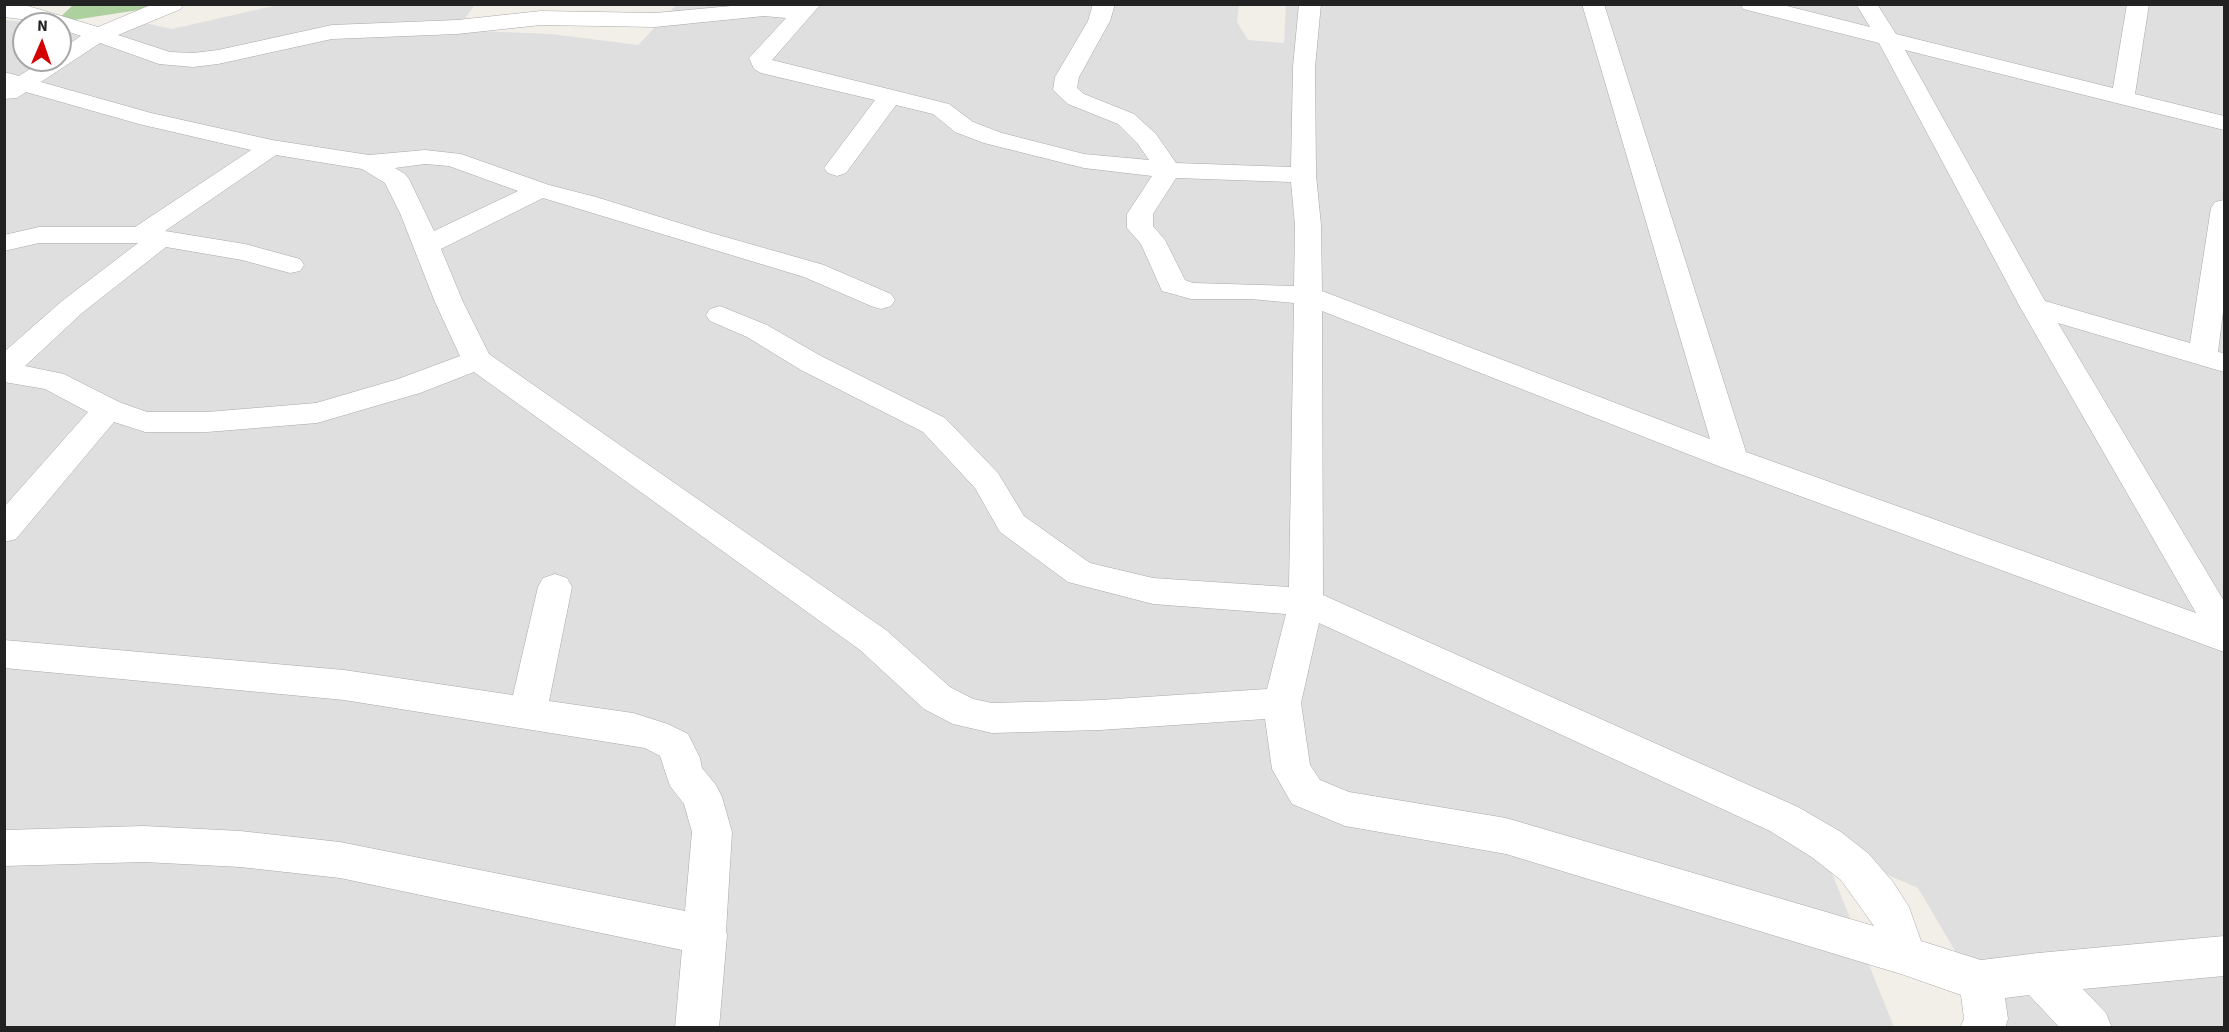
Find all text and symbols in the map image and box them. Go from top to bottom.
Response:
north arrow [12,12,72,72]
text: N [37,15,48,37]

